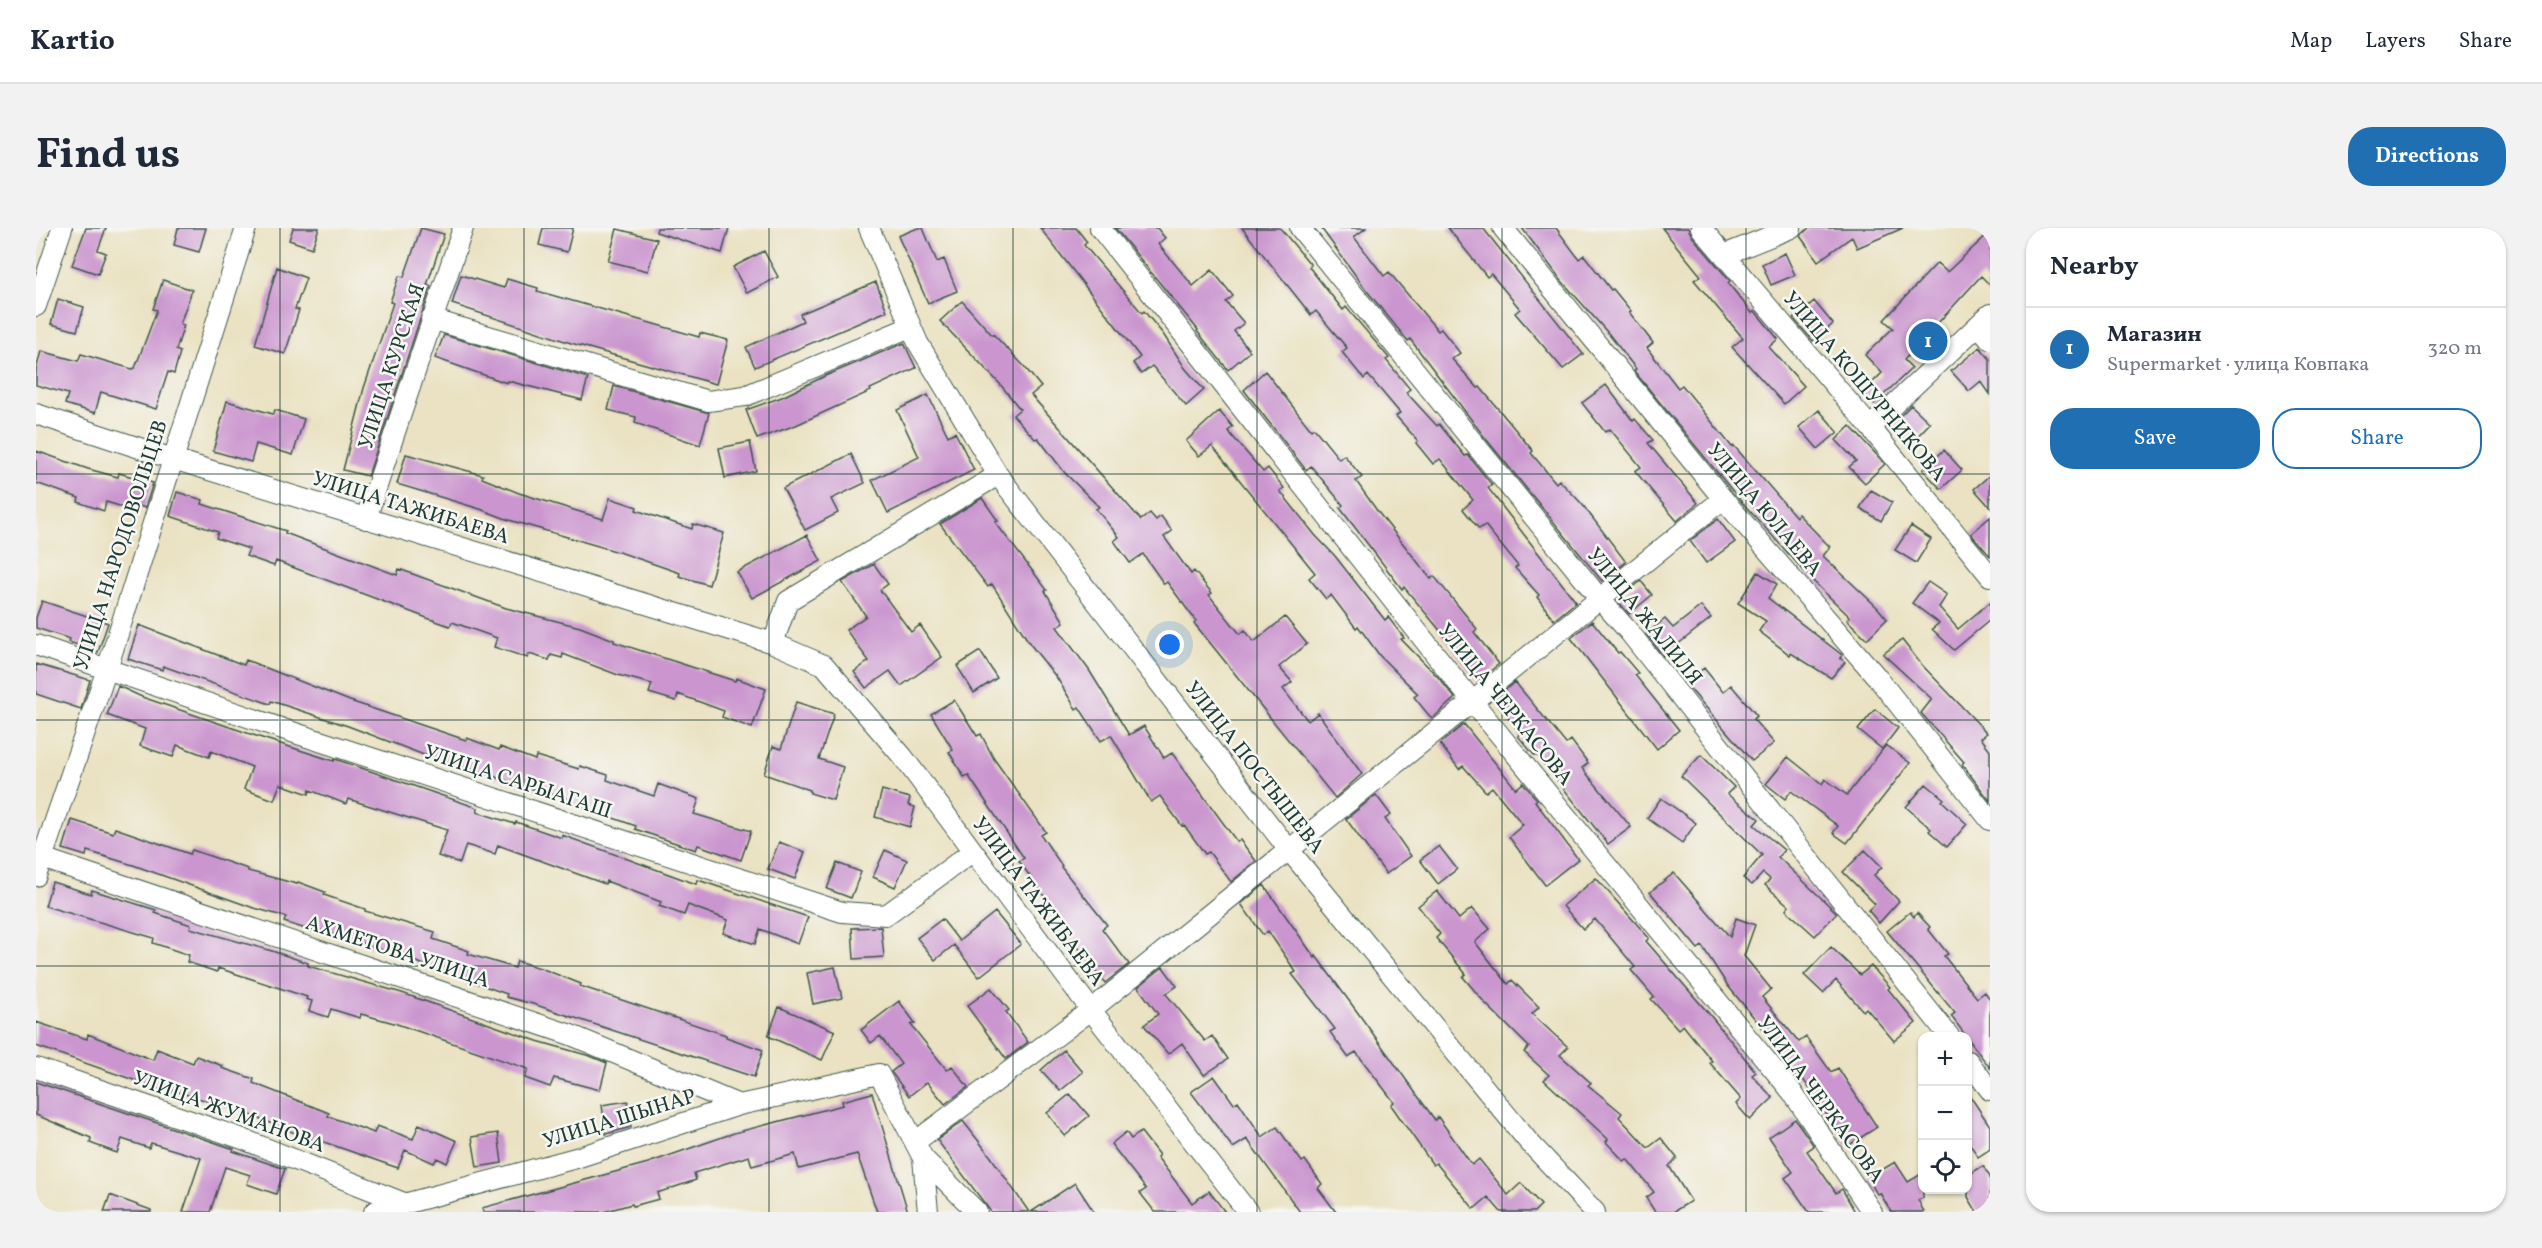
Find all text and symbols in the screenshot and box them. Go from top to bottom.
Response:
text: Kartio [30,22,115,61]
text: Map [2290,27,2332,56]
text: Layers [2365,27,2426,56]
text: Share [2459,27,2512,56]
text: Find us [36,127,180,186]
button: Directions [2348,127,2506,186]
text: Nearby [2050,249,2139,285]
street label: УЛИЦА КУРСКАЯ [352,280,433,453]
street label: УЛИЦА КОШУРНИКОВА [1775,285,1952,489]
pin: 1 [1908,318,1948,364]
text: Магазин [2107,320,2202,351]
text: 1 [2065,335,2074,363]
text: 320 m [2427,335,2482,363]
text: Supermarket · улица Ковпака [2107,351,2369,379]
button: Save [2050,408,2260,469]
button: Share [2272,408,2482,469]
street label: УЛИЦА НАРОДОВОЛЬЦЕВ [67,416,176,674]
street label: УЛИЦА ЮЛАЕВА [1699,437,1829,583]
street label: УЛИЦА ТАЖИБАЕВА [308,465,513,552]
street label: УЛИЦА ЖАЛИЛЯ [1579,542,1709,692]
street label: УЛИЦА ЧЕРКАСОВА [1430,618,1579,792]
your location [1155,630,1184,659]
street label: УЛИЦА ПОСТЫШЕВА [1177,675,1331,861]
street label: УЛИЦА САРЫАГАШ [420,738,615,827]
street label: УЛИЦА ТАЖИБАЕВА [965,811,1111,993]
street label: АХМЕТОВА УЛИЦА [302,909,494,996]
street label: УЛИЦА ЧЕРКАСОВА [1749,1010,1891,1190]
map controls [1918,1032,1972,1194]
button: + [1918,1032,1972,1086]
street label: УЛИЦА ЖУМАНОВА [128,1064,329,1161]
street label: УЛИЦА ШЫНАР [539,1082,700,1157]
button: − [1918,1086,1972,1140]
button: locate [1918,1140,1972,1194]

